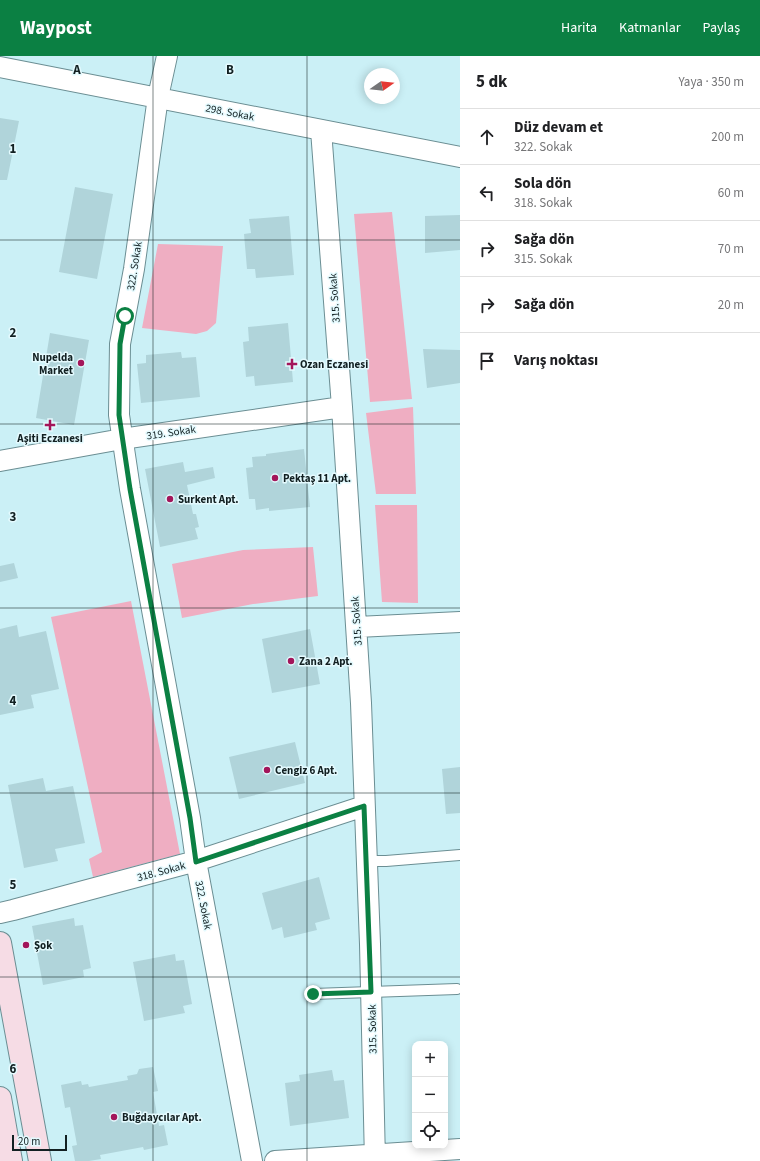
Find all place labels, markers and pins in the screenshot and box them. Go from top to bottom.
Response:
place label: Nupelda Market [32,350,74,378]
place label: Ozan Eczanesi [300,357,368,372]
marker: Nupelda Market [76,358,86,368]
marker: Ozan Eczanesi [287,359,297,369]
marker: Aşiti Eczanesi [45,420,55,430]
place label: Aşiti Eczanesi [16,431,83,446]
place label: Pektaş 11 Apt. [283,471,351,486]
marker: Pektaş 11 Apt. [270,473,280,483]
place label: Surkent Apt. [178,492,239,507]
marker: Surkent Apt. [165,494,175,504]
place label: Zana 2 Apt. [299,654,353,669]
marker: Zana 2 Apt. [286,656,296,666]
place label: Cengiz 6 Apt. [275,763,337,778]
marker: Cengiz 6 Apt. [262,765,272,775]
place label: Şok [34,938,52,953]
marker: Şok [21,940,31,950]
place label: Buğdaycılar Apt. [122,1110,202,1125]
marker: Buğdaycılar Apt. [109,1112,119,1122]

